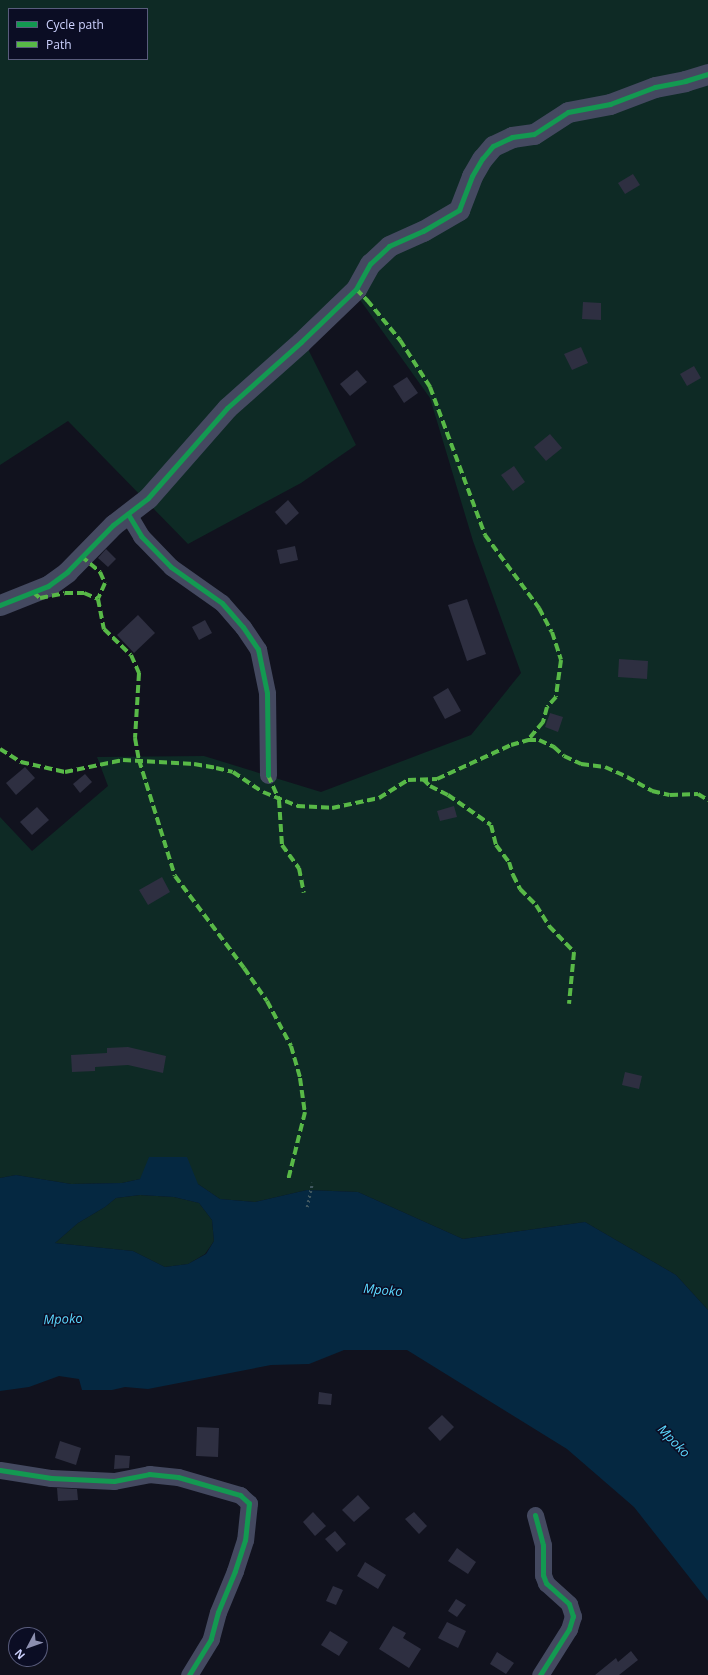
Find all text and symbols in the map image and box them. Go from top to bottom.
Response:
legend [8,8,148,60]
text: Cycle path [46,16,104,33]
text: Path [46,36,72,53]
water label: Mpoko [363,1281,403,1299]
water label: Mpoko [43,1311,83,1327]
water label: Mpoko [655,1421,693,1461]
north arrow [8,1627,48,1667]
text: N [11,1646,28,1663]

